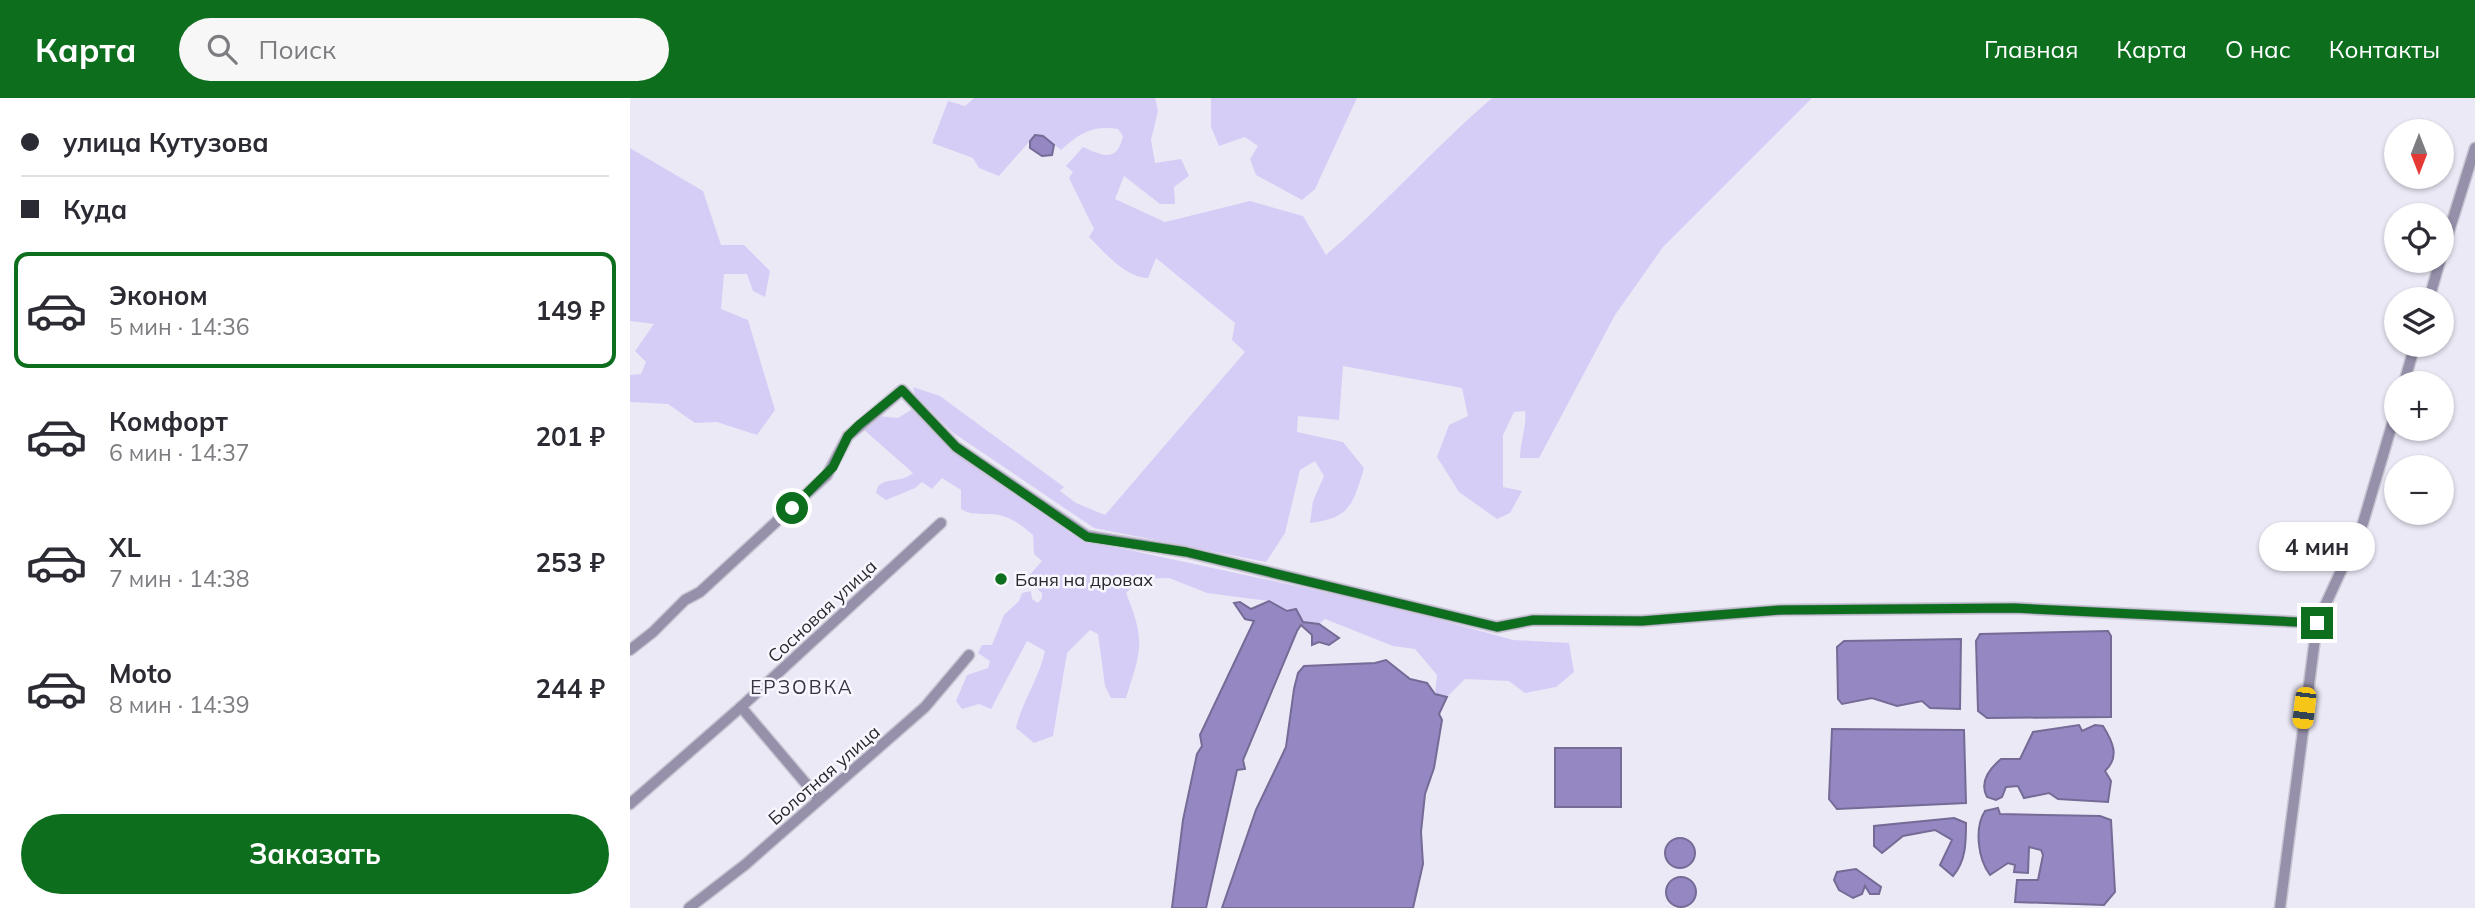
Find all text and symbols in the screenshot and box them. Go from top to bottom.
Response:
search box [179,18,669,81]
text: Карта [35,29,137,70]
icon: search [203,30,241,68]
text: Поиск [259,33,336,66]
text: Главная [1984,34,2078,64]
text: Карта [2116,34,2187,64]
text: О нас [2225,34,2291,64]
text: Контакты [2329,34,2440,64]
north arrow [2384,119,2454,189]
map controls [2384,119,2454,525]
text: улица Кутузова [63,126,269,159]
text: Куда [63,193,127,226]
button: locate [2384,203,2454,273]
icon: car [25,279,88,342]
text: Эконом [109,279,208,312]
button: layers [2384,287,2454,357]
text: 149 ₽ [535,294,605,327]
text: 5 мин · 14:36 [109,312,249,341]
button: + [2384,371,2454,441]
icon: car [25,405,88,468]
text: Комфорт [109,405,228,438]
text: 201 ₽ [535,420,605,453]
text: 6 мин · 14:37 [109,438,249,467]
button: − [2384,455,2454,525]
route start [776,492,808,524]
callout: 4 мин [2259,522,2375,570]
icon: car [25,531,88,594]
text: XL [109,531,141,564]
text: 4 мин [2285,532,2349,561]
text: 253 ₽ [535,546,605,579]
street label: Сосновая улица [763,555,881,667]
text: 7 мин · 14:38 [109,564,249,593]
place label: Баня на дровах [1015,568,1153,591]
marker: Баня на дровах [993,571,1009,587]
route end [2301,607,2333,639]
icon: car [25,657,88,720]
text: Moto [109,657,172,690]
text: 244 ₽ [535,672,605,705]
district label: ЕРЗОВКА [750,675,854,699]
car [2292,686,2317,730]
text: 8 мин · 14:39 [109,690,249,719]
street label: Болотная улица [763,720,885,830]
button: Заказать [21,814,609,894]

